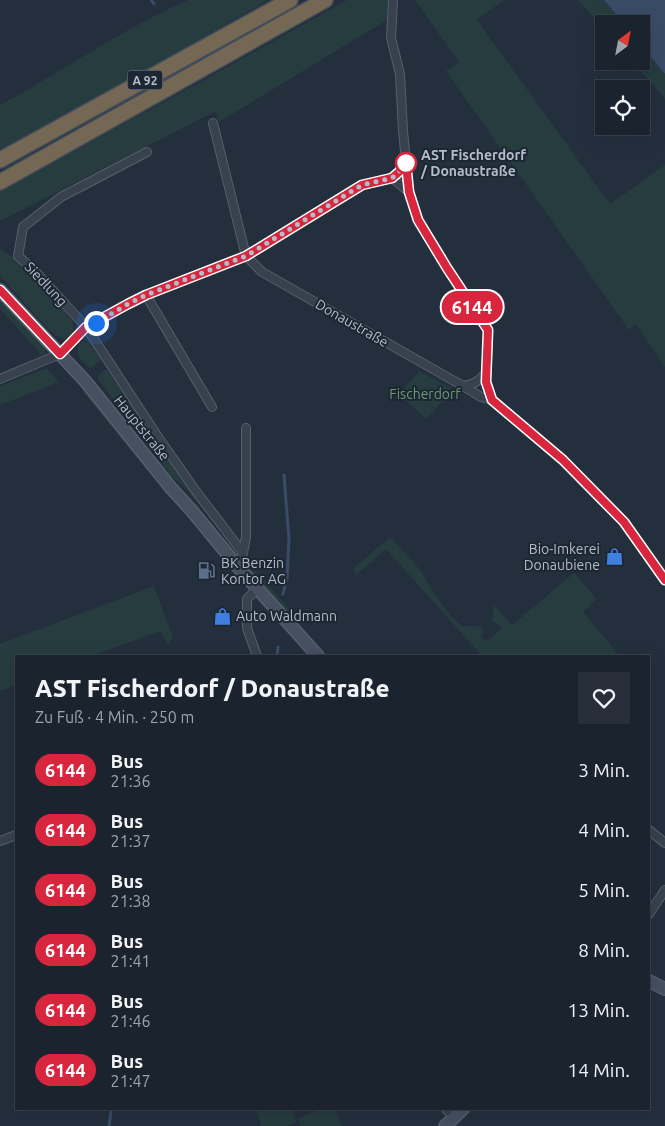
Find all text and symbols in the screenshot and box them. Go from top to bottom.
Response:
north arrow [595,15,650,70]
map controls [595,15,650,135]
road number: A 92 [128,70,162,90]
button: locate [595,80,650,135]
place label: AST Fischerdorf / Donaustraße [420,147,526,179]
marker: AST Fischerdorf / Donaustraße [395,152,417,174]
street label: Siedlung [22,259,70,309]
line badge: 6144 [437,291,507,323]
street label: Donaustraße [313,296,391,350]
text: 6144 [452,297,492,317]
your location [84,311,109,336]
park label: Fischerdorf [389,386,461,402]
street label: Hauptstraße [111,392,173,464]
place label: Bio-Imkerei Donaubiene [524,541,600,573]
shop icon: Bio-Imkerei Donaubiene [604,547,624,567]
place label: BK Benzin Kontor AG [221,555,286,587]
fuel station icon: BK Benzin Kontor AG [197,561,217,581]
shop icon: Auto Waldmann [212,606,232,626]
place label: Auto Waldmann [236,608,337,624]
button: heart [578,672,630,724]
text: AST Fischerdorf / Donaustraße [35,675,390,702]
text: Zu Fuß · 4 Min. · 250 m [35,708,194,726]
text: Bus [111,750,143,772]
text: 3 Min. [578,759,630,781]
text: 6144 [45,760,86,780]
text: 21:36 [111,772,151,790]
text: Bus [111,810,143,832]
text: 4 Min. [578,819,630,841]
text: 6144 [45,820,86,840]
text: 21:37 [111,832,151,850]
text: Bus [111,870,143,892]
text: 5 Min. [578,879,630,901]
text: 6144 [45,880,86,900]
text: 21:38 [111,892,151,910]
text: Bus [111,930,143,952]
text: 8 Min. [578,939,630,961]
text: 6144 [45,940,86,960]
text: 21:41 [111,952,151,970]
text: Bus [111,990,143,1012]
text: 13 Min. [568,999,630,1021]
text: 6144 [45,1000,86,1020]
text: 21:46 [111,1012,151,1030]
text: Bus [111,1050,143,1072]
text: 14 Min. [568,1059,630,1081]
text: 6144 [45,1060,86,1080]
text: 21:47 [111,1072,151,1090]

